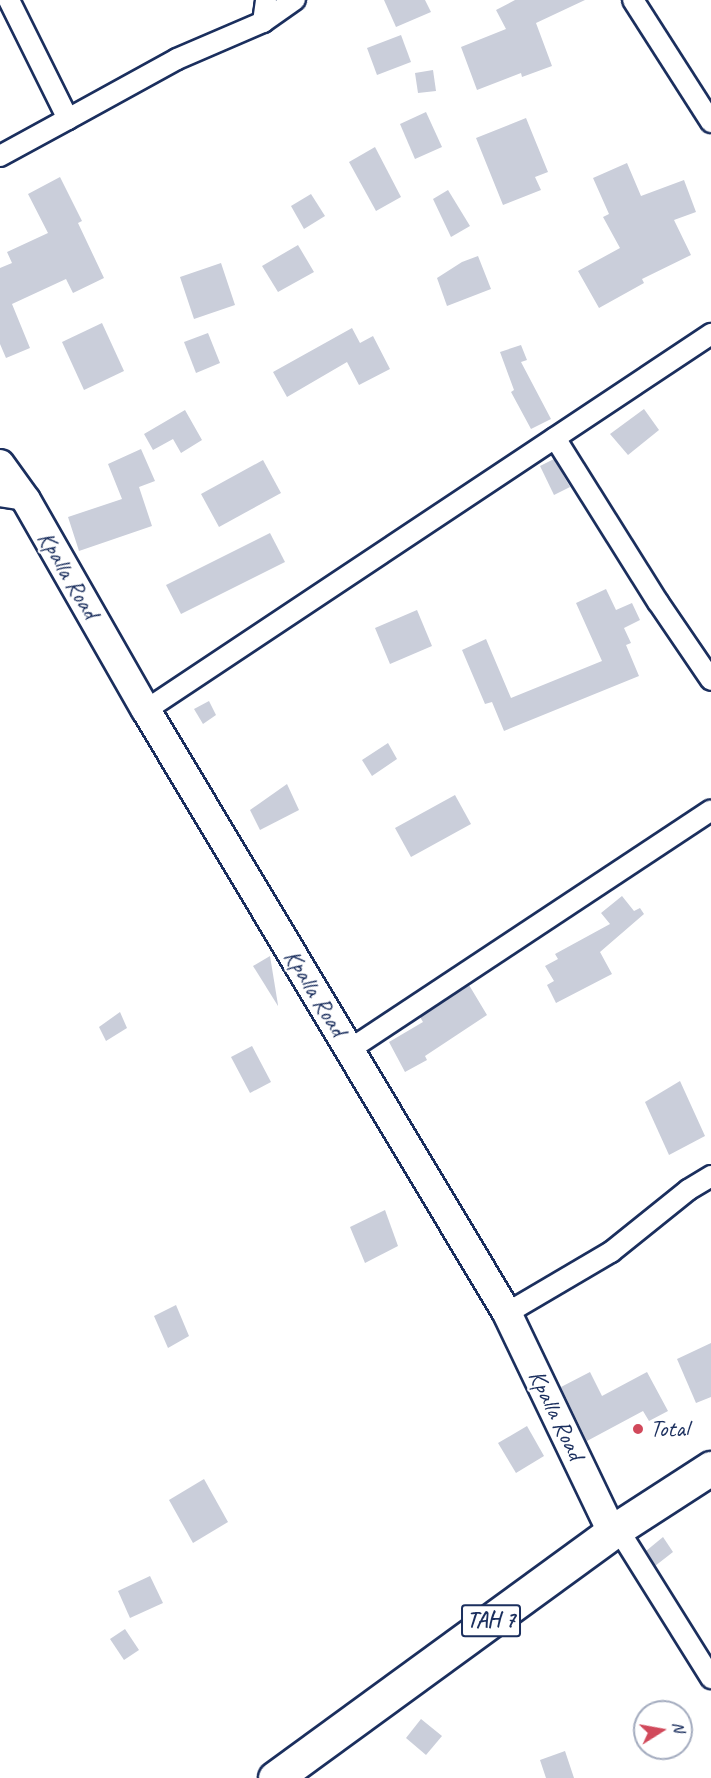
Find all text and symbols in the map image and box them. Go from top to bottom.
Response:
street label: Kpalla Road [32,526,104,624]
street label: Kpalla Road [278,945,352,1041]
street label: Kpalla Road [522,1366,590,1464]
place label: Total [650,1415,689,1443]
marker: Total [631,1422,645,1436]
road number: TAH 7 [461,1602,521,1640]
north arrow [633,1700,693,1760]
text: N [668,1720,689,1734]

